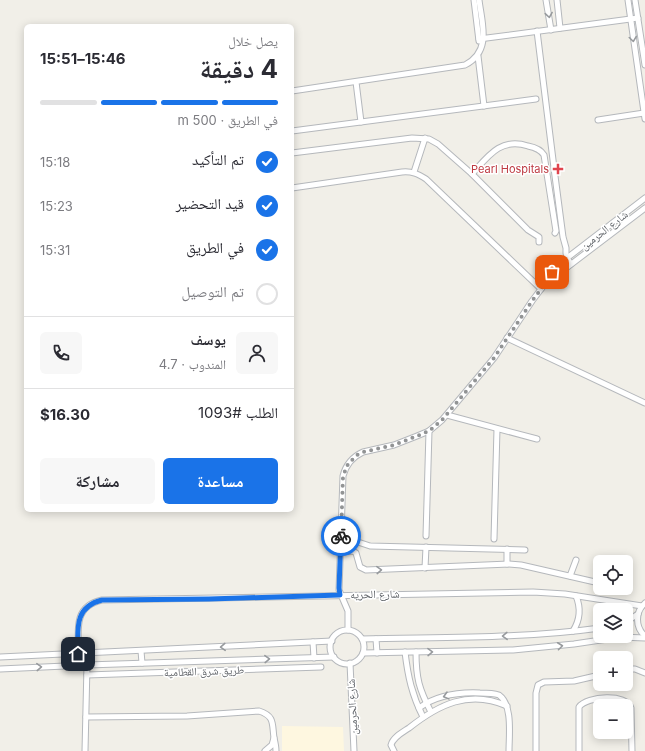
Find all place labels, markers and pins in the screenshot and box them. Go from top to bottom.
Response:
place label: Pearl Hospitals [471,162,549,176]
marker: Pearl Hospitals [552,163,564,175]
pin [535,255,569,289]
pin [61,637,95,671]

